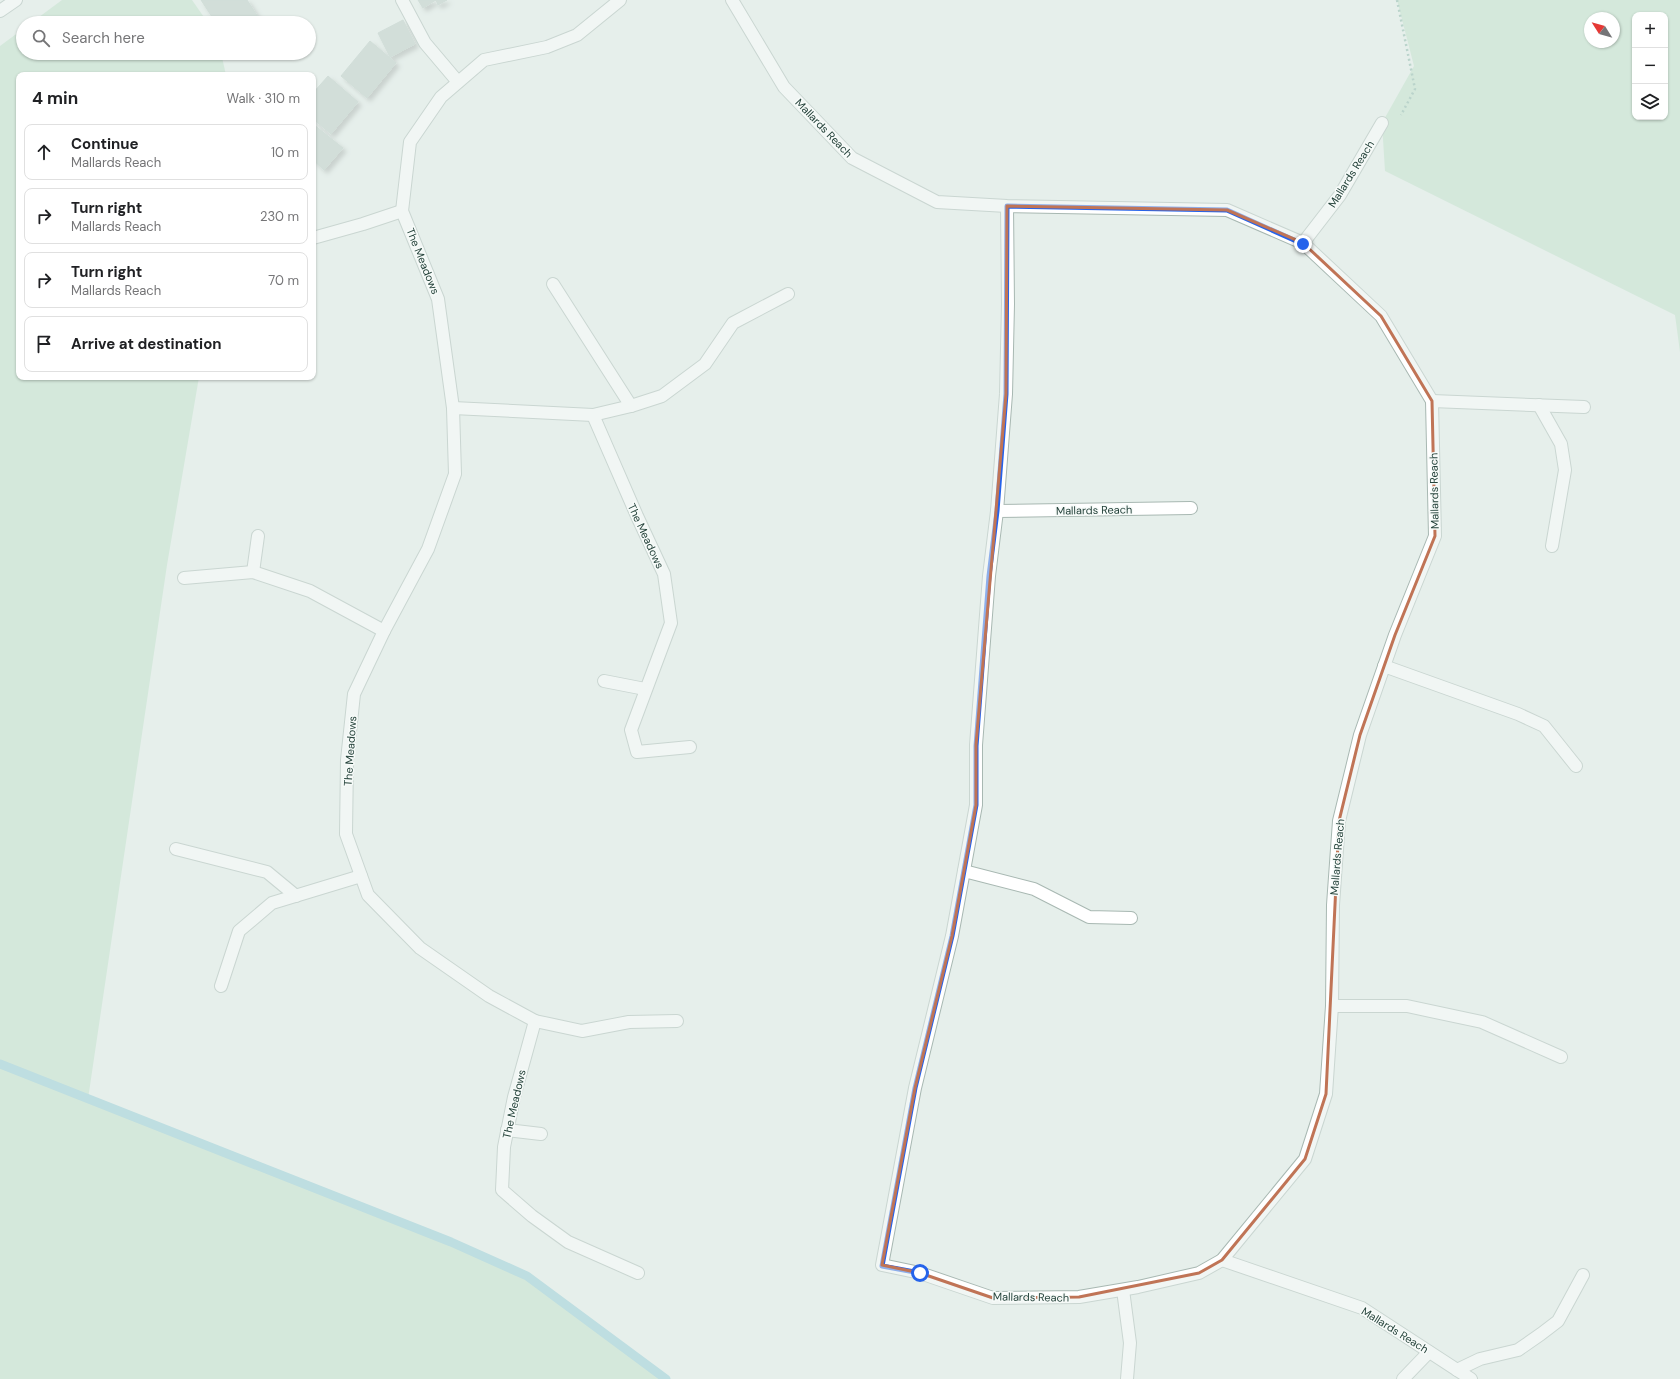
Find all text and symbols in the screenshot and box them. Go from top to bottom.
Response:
north arrow [1584,12,1620,48]
map controls [1632,12,1668,120]
button: + [1632,12,1668,48]
search box [16,16,316,60]
icon: search [30,27,52,49]
text: Search here [62,28,145,48]
button: − [1632,48,1668,84]
button: layers [1632,84,1668,120]
text: 4 min [32,87,78,109]
text: Walk · 310 m [227,90,300,107]
street label: Mallards Reach [792,96,856,160]
text: Continue [71,134,139,154]
street label: Mallards Reach [1325,138,1377,210]
icon: ahead [33,141,55,163]
text: 10 m [271,144,299,161]
text: Mallards Reach [71,154,161,171]
text: Turn right [71,198,142,218]
icon: right [33,205,55,227]
text: 230 m [260,208,299,225]
text: Mallards Reach [71,218,161,235]
street label: The Meadows [403,226,443,296]
route end [1294,235,1312,253]
text: Turn right [71,262,142,282]
icon: right [33,269,55,291]
text: 70 m [268,272,299,289]
text: Mallards Reach [71,282,161,299]
icon: arrive [33,333,55,355]
text: Arrive at destination [71,334,222,354]
street label: Mallards Reach [1426,453,1442,529]
street label: The Meadows [625,501,667,571]
street label: Mallards Reach [1056,502,1132,518]
street label: The Meadows [341,715,359,787]
street label: Mallards Reach [1327,818,1347,896]
street label: The Meadows [499,1068,529,1140]
route start [911,1264,929,1282]
street label: Mallards Reach [993,1289,1069,1305]
street label: Mallards Reach [1359,1304,1431,1356]

